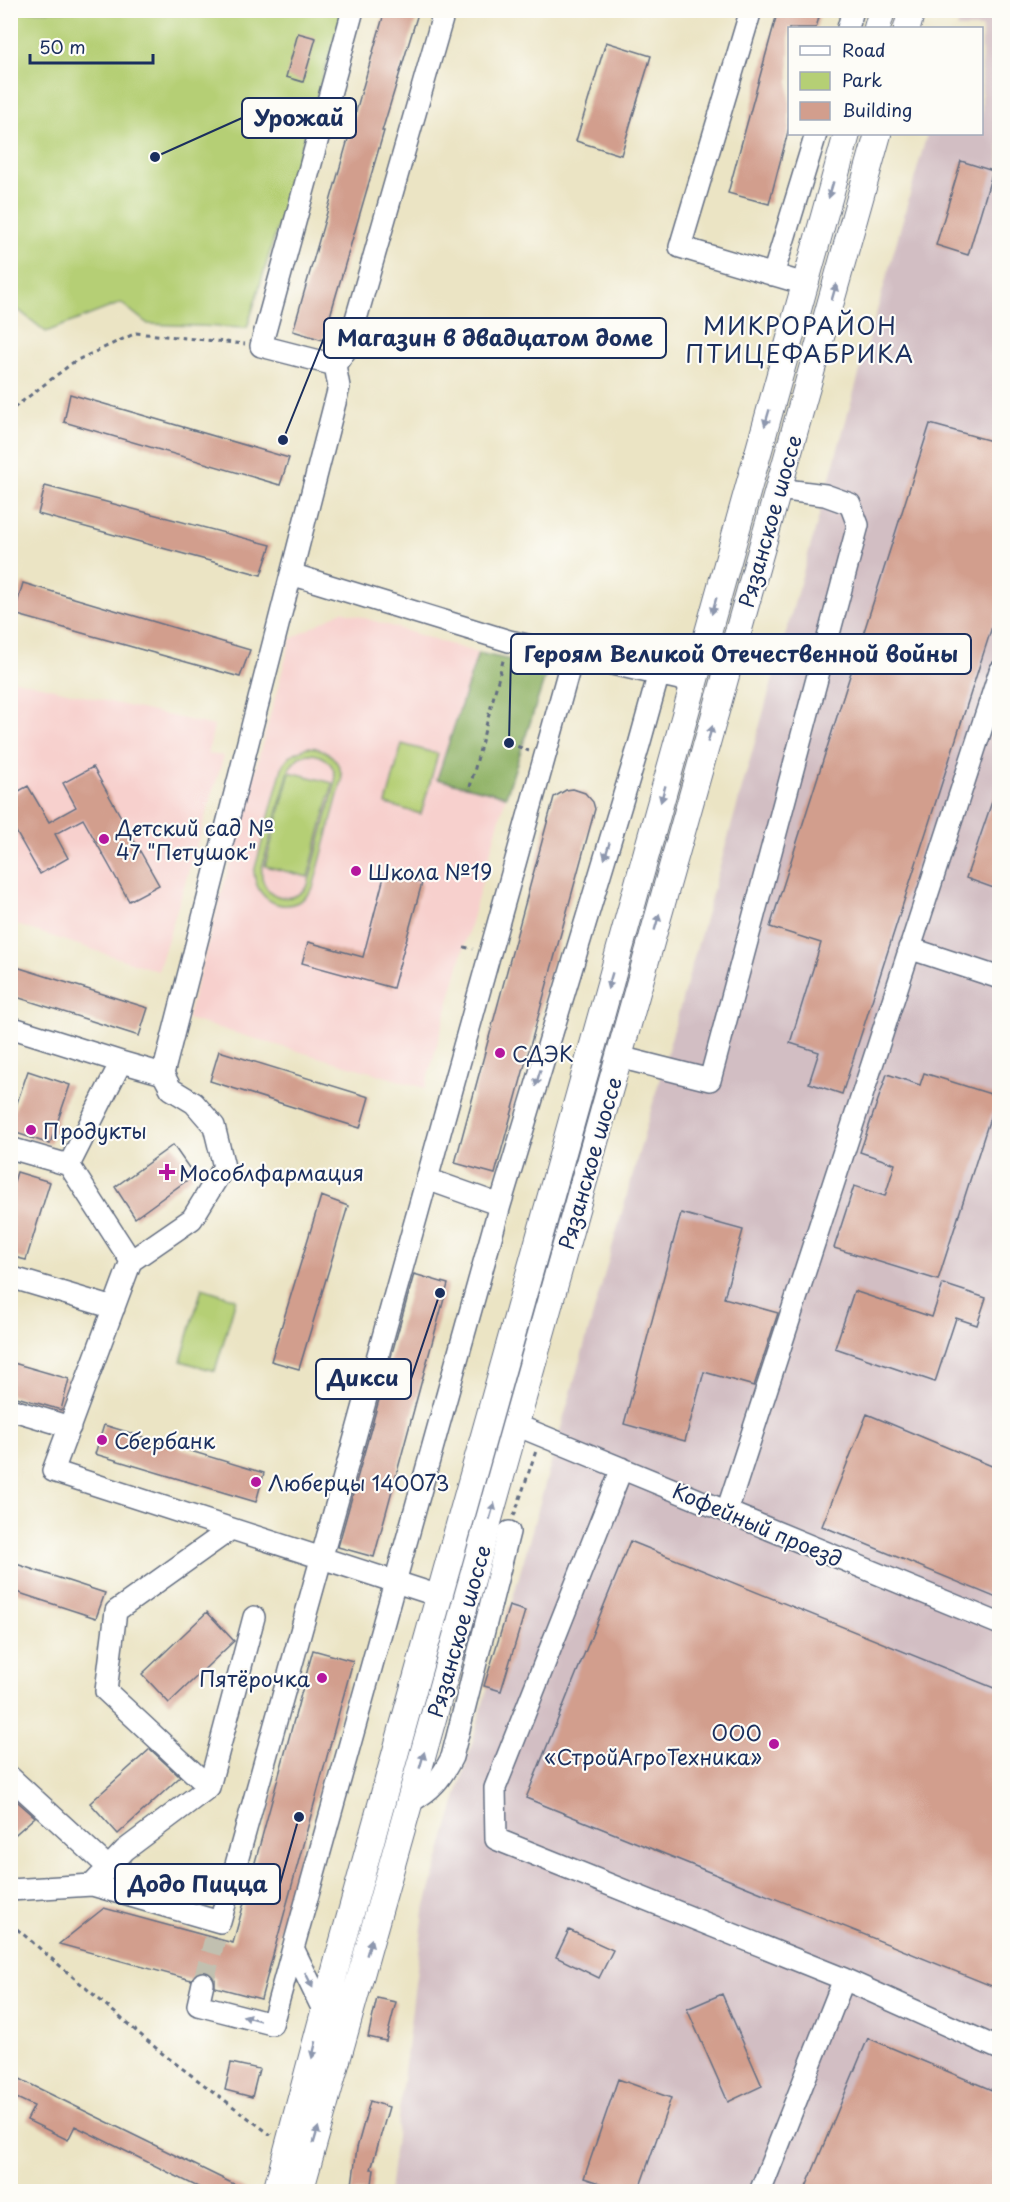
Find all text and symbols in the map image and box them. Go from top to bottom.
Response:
scale bar [30,27,153,65]
legend [788,27,983,135]
text: 50 m [39,33,86,60]
text: Road [842,36,886,63]
text: Park [842,66,882,93]
text: Building [842,96,912,123]
callout: Урожай [242,98,356,138]
text: Урожай [253,100,344,133]
one-way arrow [826,181,835,199]
one-way arrow [829,282,839,301]
district label: МИКРОРАЙОН ПТИЦЕФАБРИКА [685,307,915,371]
callout: Магазин в двадцатом доме [324,318,666,358]
text: Магазин в двадцатом доме [337,320,653,353]
one-way arrow [762,409,771,427]
street label: Рязанское шоссе [729,431,809,611]
one-way arrow [709,596,719,615]
callout: Героям Великой Отечественной войны [511,634,971,674]
text: Героям Великой Отечественной войны [524,636,958,669]
one-way arrow [705,725,715,743]
one-way arrow [658,785,667,803]
place label: Детский сад № 47 "Петушок" [115,811,274,867]
marker: Детский сад № 47 "Петушок" [97,832,111,846]
one-way arrow [602,842,611,860]
place label: Школа №19 [368,855,492,887]
marker: Школа №19 [349,864,363,878]
one-way arrow [653,913,662,931]
one-way arrow [605,972,615,991]
place label: СДЭК [512,1037,574,1069]
marker: СДЭК [493,1046,507,1060]
one-way arrow [533,1069,542,1087]
street label: Рязанское шоссе [549,1073,629,1253]
place label: Продукты [43,1114,147,1146]
marker: Продукты [24,1123,38,1137]
place label: Мособлфармация [179,1156,364,1188]
marker: Мособлфармация [160,1165,174,1179]
callout: Дикси [316,1359,411,1399]
text: Дикси [326,1360,399,1393]
place label: Сбербанк [114,1424,216,1456]
marker: Сбербанк [95,1433,109,1447]
place label: Люберцы 140073 [268,1466,449,1498]
street label: Кофейный проезд [668,1474,848,1574]
marker: Люберцы 140073 [249,1475,263,1489]
one-way arrow [487,1502,497,1520]
street label: Рязанское шоссе [418,1541,498,1721]
place label: Пятёрочка [199,1662,311,1694]
marker: Пятёрочка [315,1671,329,1685]
place label: ООО «СтройАгроТехника» [544,1716,762,1772]
marker: ООО «СтройАгроТехника» [767,1737,781,1751]
one-way arrow [418,1751,427,1769]
callout: Додо Пицца [115,1864,280,1904]
text: Додо Пицца [127,1866,269,1899]
one-way arrow [365,1938,374,1956]
one-way arrow [304,1971,313,1988]
one-way arrow [242,2013,260,2023]
one-way arrow [309,2041,319,2059]
one-way arrow [312,2126,321,2144]

